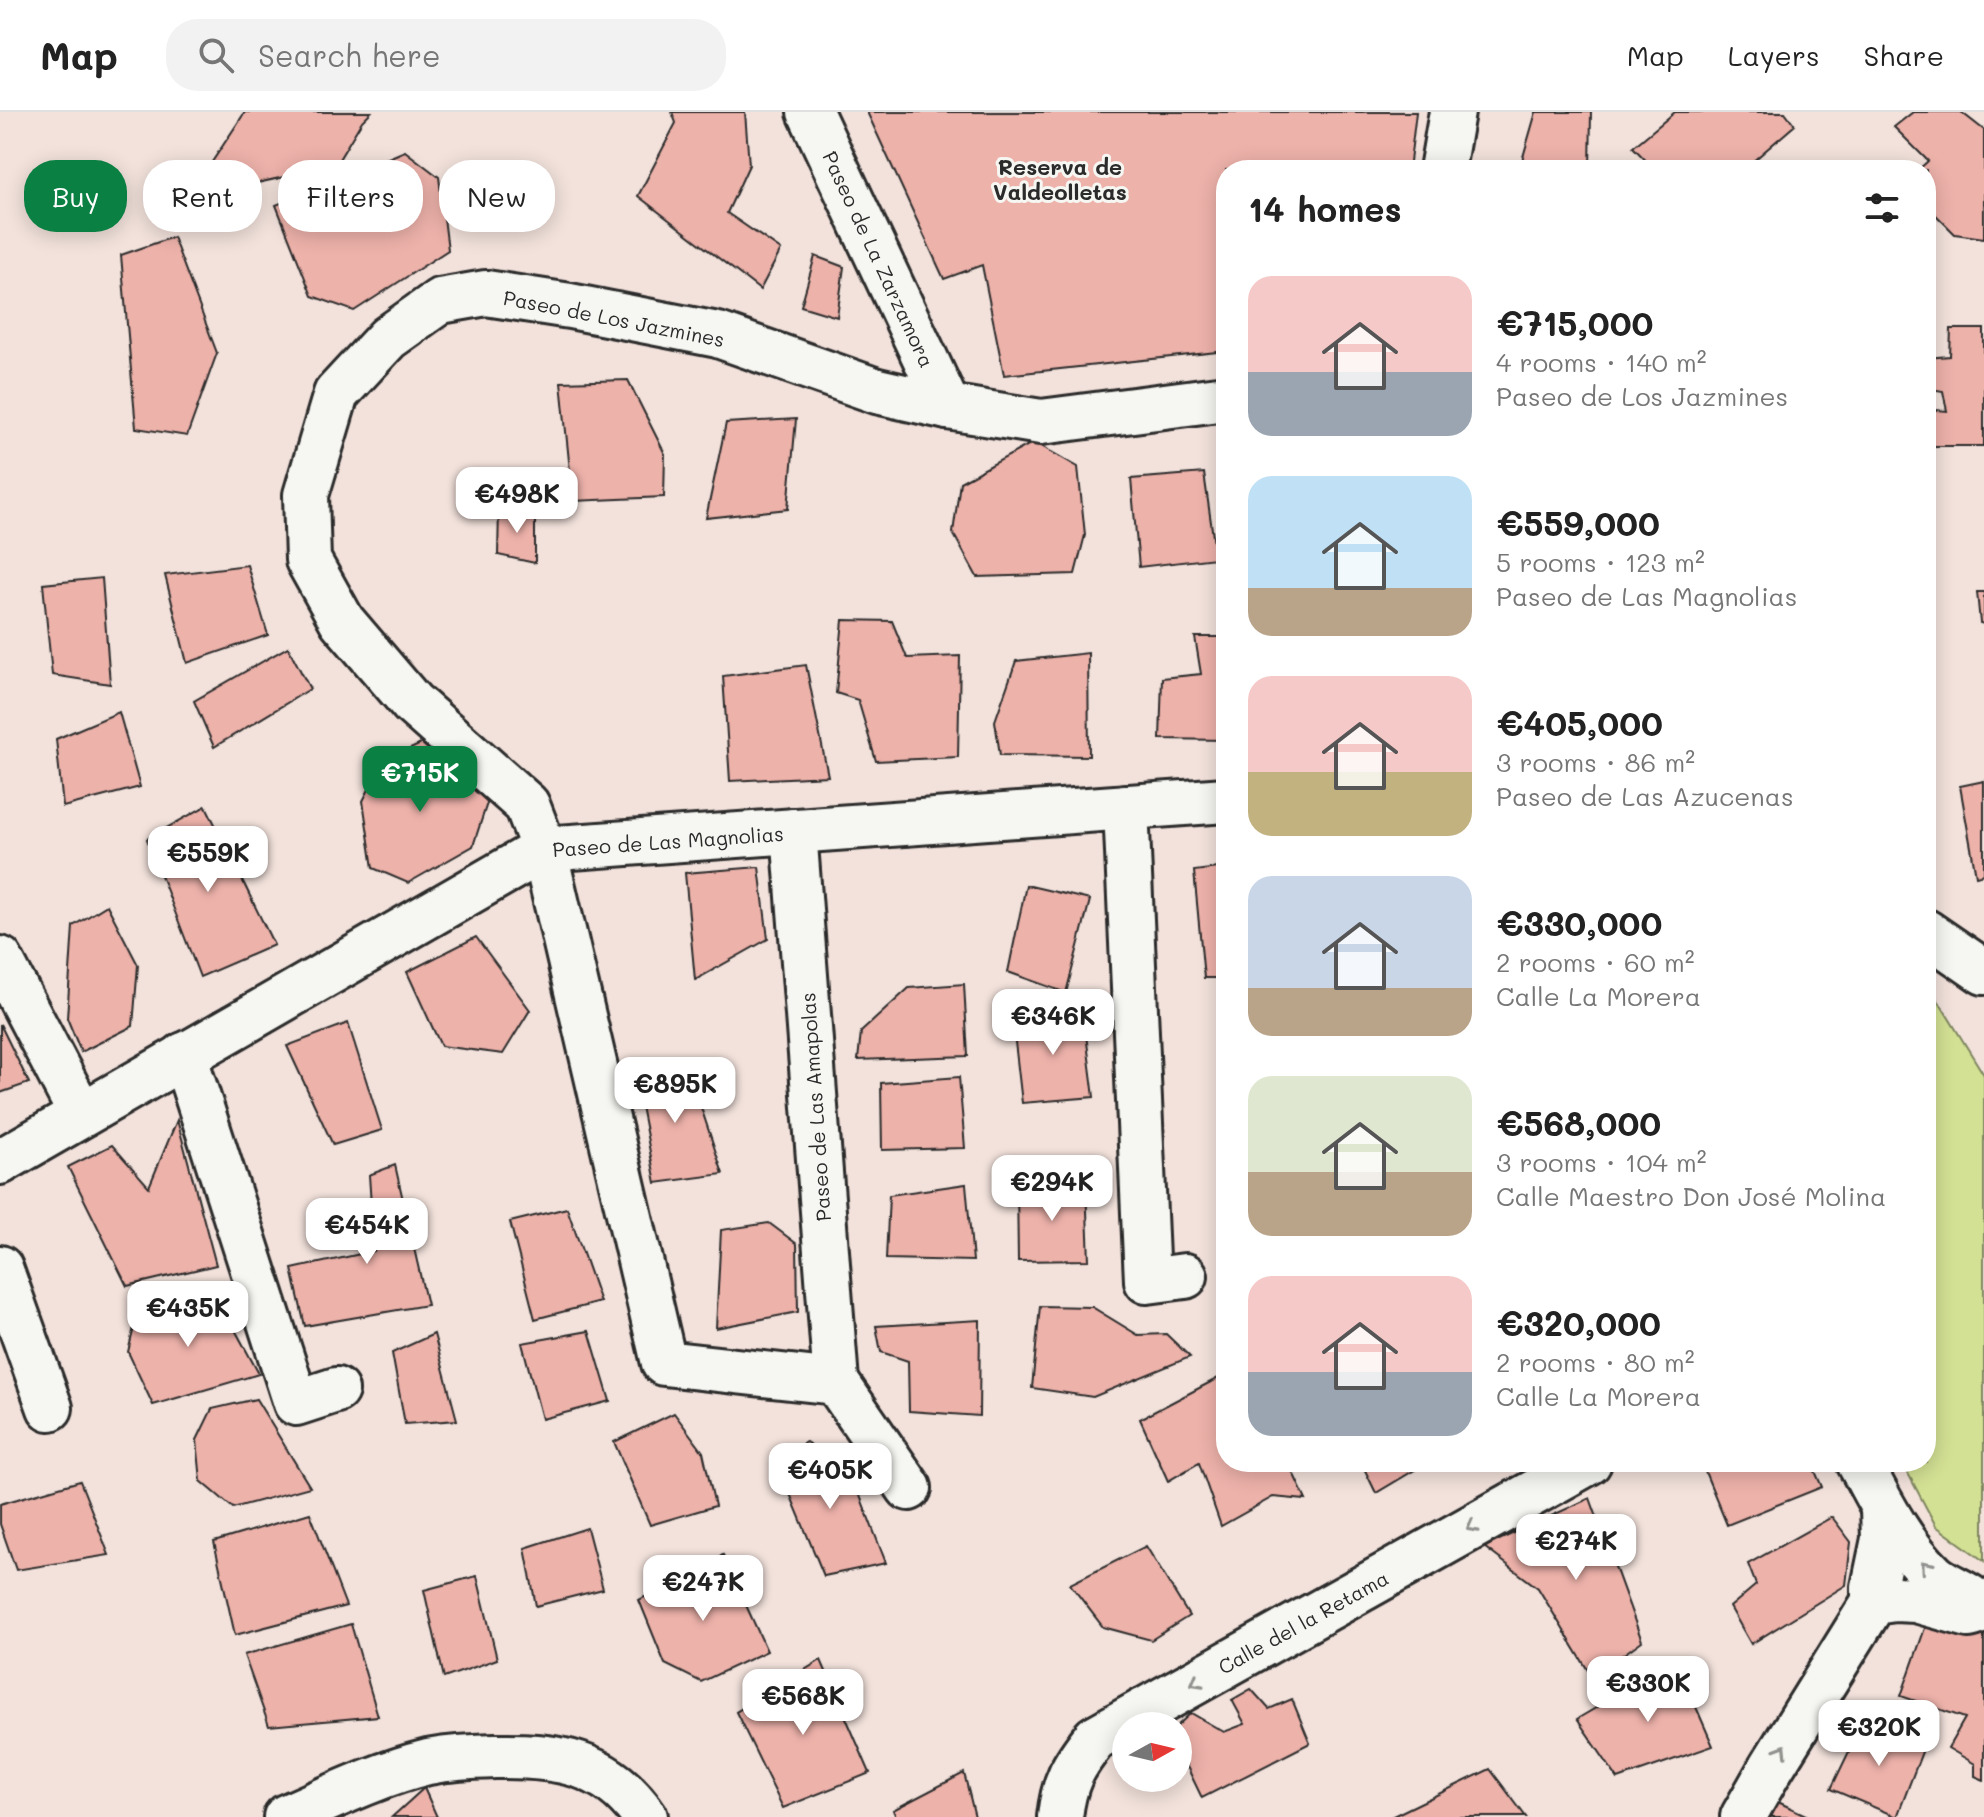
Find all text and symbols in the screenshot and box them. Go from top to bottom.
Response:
search box [166,19,726,91]
text: Map [40,30,118,80]
icon: search [194,33,238,77]
text: Search here [258,35,441,75]
text: Map [1627,37,1684,73]
text: Layers [1728,37,1820,73]
text: Share [1864,37,1944,73]
street label: Paseo de La Zarzamora [817,147,941,371]
district label: Reserva de Valdeolletas [993,152,1127,206]
chip: Buy [24,160,127,232]
chip: Rent [143,160,262,232]
chip: Filters [278,160,423,232]
chip: New [439,160,555,232]
text: 14 homes [1248,186,1402,231]
icon: filters [1860,186,1904,230]
street label: Paseo de Los Jazmines [501,284,727,352]
text: €715,000 [1496,300,1653,345]
icon: home [1312,308,1408,404]
text: 4 rooms · 140 m² [1496,345,1707,379]
text: Paseo de Los Jazmines [1496,379,1788,413]
pin: €498K [461,467,573,535]
text: €498K [474,476,560,510]
text: €559,000 [1496,500,1660,545]
icon: home [1312,508,1408,604]
text: 5 rooms · 123 m² [1496,545,1705,579]
text: Paseo de Las Magnolias [1496,579,1797,613]
text: €405,000 [1496,700,1663,745]
icon: home [1312,708,1408,804]
text: 3 rooms · 86 m² [1496,745,1695,779]
pin: €715K [364,746,476,814]
text: €715K [380,755,460,789]
text: Paseo de Las Azucenas [1496,779,1794,813]
street label: Paseo de Las Magnolias [551,820,785,862]
pin: €559K [152,826,264,894]
text: €559K [166,835,250,869]
text: €330,000 [1496,900,1662,945]
icon: home [1312,908,1408,1004]
text: 2 rooms · 60 m² [1496,945,1695,979]
text: Calle La Morera [1496,979,1701,1013]
pin: €346K [997,989,1109,1057]
street label: Paseo de Las Amapolas [794,992,836,1222]
text: €346K [1010,998,1096,1032]
pin: €895K [619,1057,731,1125]
text: €895K [632,1066,718,1100]
text: €568,000 [1496,1100,1661,1145]
icon: home [1312,1108,1408,1204]
text: 3 rooms · 104 m² [1496,1145,1707,1179]
pin: €294K [996,1155,1108,1223]
text: €294K [1010,1164,1094,1198]
text: Calle Maestro Don José Molina [1496,1179,1886,1213]
pin: €454K [311,1198,423,1266]
text: €454K [324,1207,410,1241]
pin: €435K [132,1281,244,1349]
text: €435K [145,1290,231,1324]
text: €320,000 [1496,1300,1661,1345]
icon: home [1312,1308,1408,1404]
text: 2 rooms · 80 m² [1496,1345,1695,1379]
text: Calle La Morera [1496,1379,1701,1413]
pin: €405K [774,1443,886,1511]
text: €405K [787,1452,873,1486]
pin: €274K [1520,1514,1632,1582]
one-way arrow [1465,1518,1480,1533]
text: €274K [1534,1523,1618,1557]
pin: €247K [647,1555,759,1623]
one-way arrow [1921,1561,1936,1576]
text: €247K [661,1564,745,1598]
street label: Calle del la Retama [1213,1564,1393,1680]
pin: €330K [1592,1656,1704,1724]
text: €330K [1605,1665,1691,1699]
pin: €568K [747,1669,859,1737]
one-way arrow [1190,1672,1204,1687]
text: €568K [760,1678,846,1712]
pin: €320K [1823,1700,1935,1768]
text: €320K [1836,1709,1922,1743]
north arrow [1112,1712,1192,1792]
map controls [1112,1712,1192,1792]
one-way arrow [1773,1744,1788,1759]

